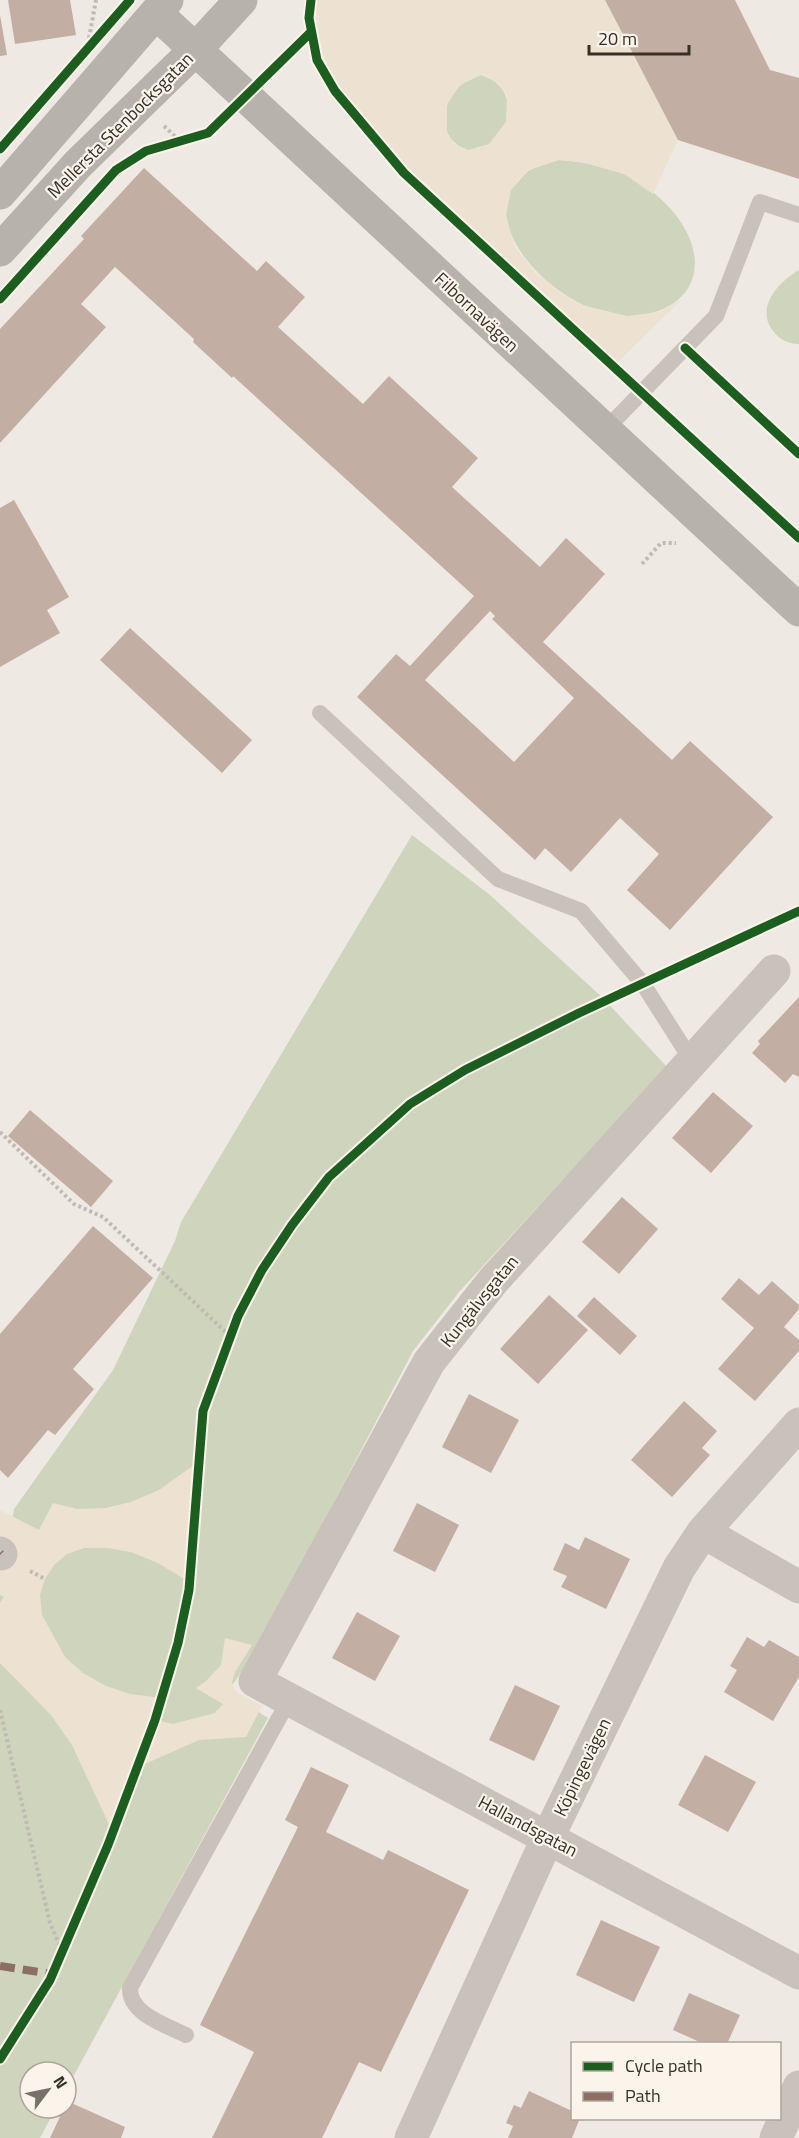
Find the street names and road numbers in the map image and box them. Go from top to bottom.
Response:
street label: Mellersta Stenbocksgatan [41,46,199,204]
street label: Filbornavägen [429,266,525,358]
street label: Kungälvsgatan [433,1249,525,1353]
street label: Köpingevägen [547,1713,617,1821]
street label: Hallandsgatan [473,1788,583,1864]

